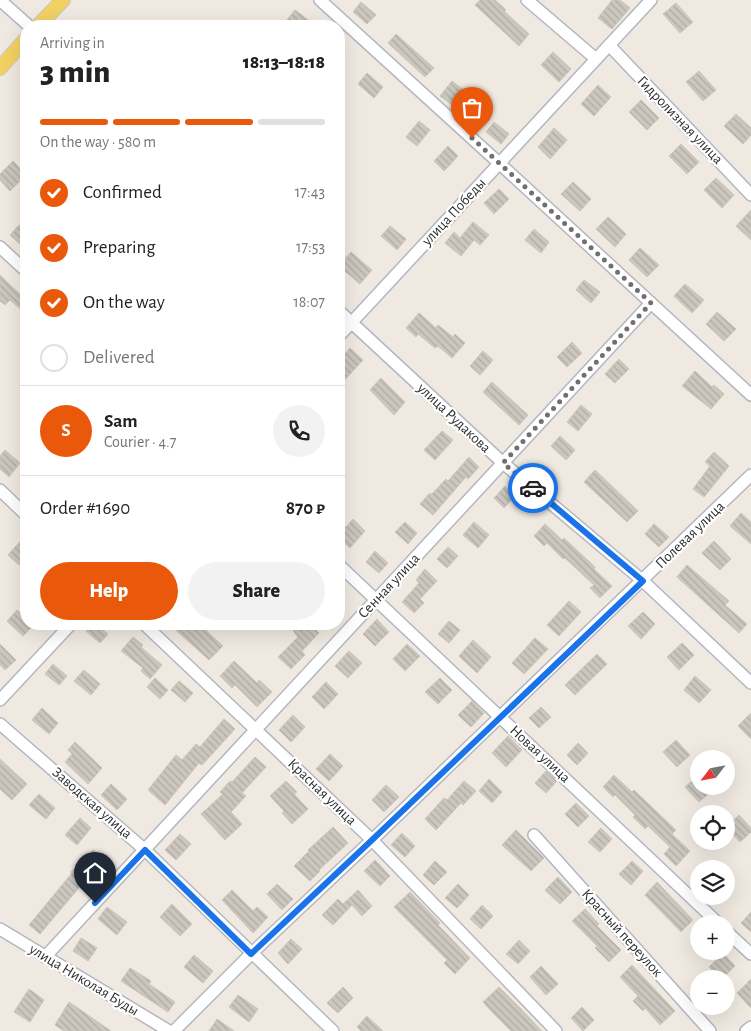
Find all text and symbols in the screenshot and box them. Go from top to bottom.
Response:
text: Arriving in [40,35,105,51]
text: 18:13–18:18 [243,53,325,72]
text: 3 min [40,56,110,88]
street label: Гидролизная улица [634,73,726,167]
pin [451,87,493,138]
icon: bag [458,94,486,122]
text: On the way · 580 m [40,134,156,150]
street label: улица Победы [418,175,489,249]
icon: check [40,179,68,207]
text: Confirmed [83,183,162,202]
text: 17:43 [295,184,325,200]
icon: check [40,234,68,262]
text: Preparing [83,238,156,257]
text: 17:53 [296,239,325,255]
icon: check [40,289,68,317]
text: On the way [83,293,165,312]
text: 18:07 [293,294,325,310]
text: Delivered [83,348,155,367]
street label: улица Рудакова [414,380,494,456]
button: phone [273,405,325,457]
text: Sam [104,412,138,431]
text: S [61,421,71,440]
text: Courier · 4.7 [104,434,176,450]
courier [508,463,558,513]
icon: car [519,474,547,502]
street label: Полевая улица [653,498,727,571]
text: Order #1690 [40,499,130,518]
text: 870 ₽ [286,499,325,518]
street label: Сенная улица [355,551,423,621]
button: Help [40,562,178,620]
button: Share [188,562,325,620]
street label: Новая улица [507,722,573,786]
north arrow [690,750,735,795]
map controls [690,750,735,1015]
street label: Красная улица [285,756,359,828]
street label: Заводская улица [49,764,135,842]
button: locate [690,805,735,850]
pin [74,852,116,903]
icon: home [81,859,109,887]
button: layers [690,860,735,905]
street label: Красный переулок [579,886,665,980]
button: + [690,915,735,960]
street label: улица Николая Буды [26,941,141,1019]
button: − [690,970,735,1015]

